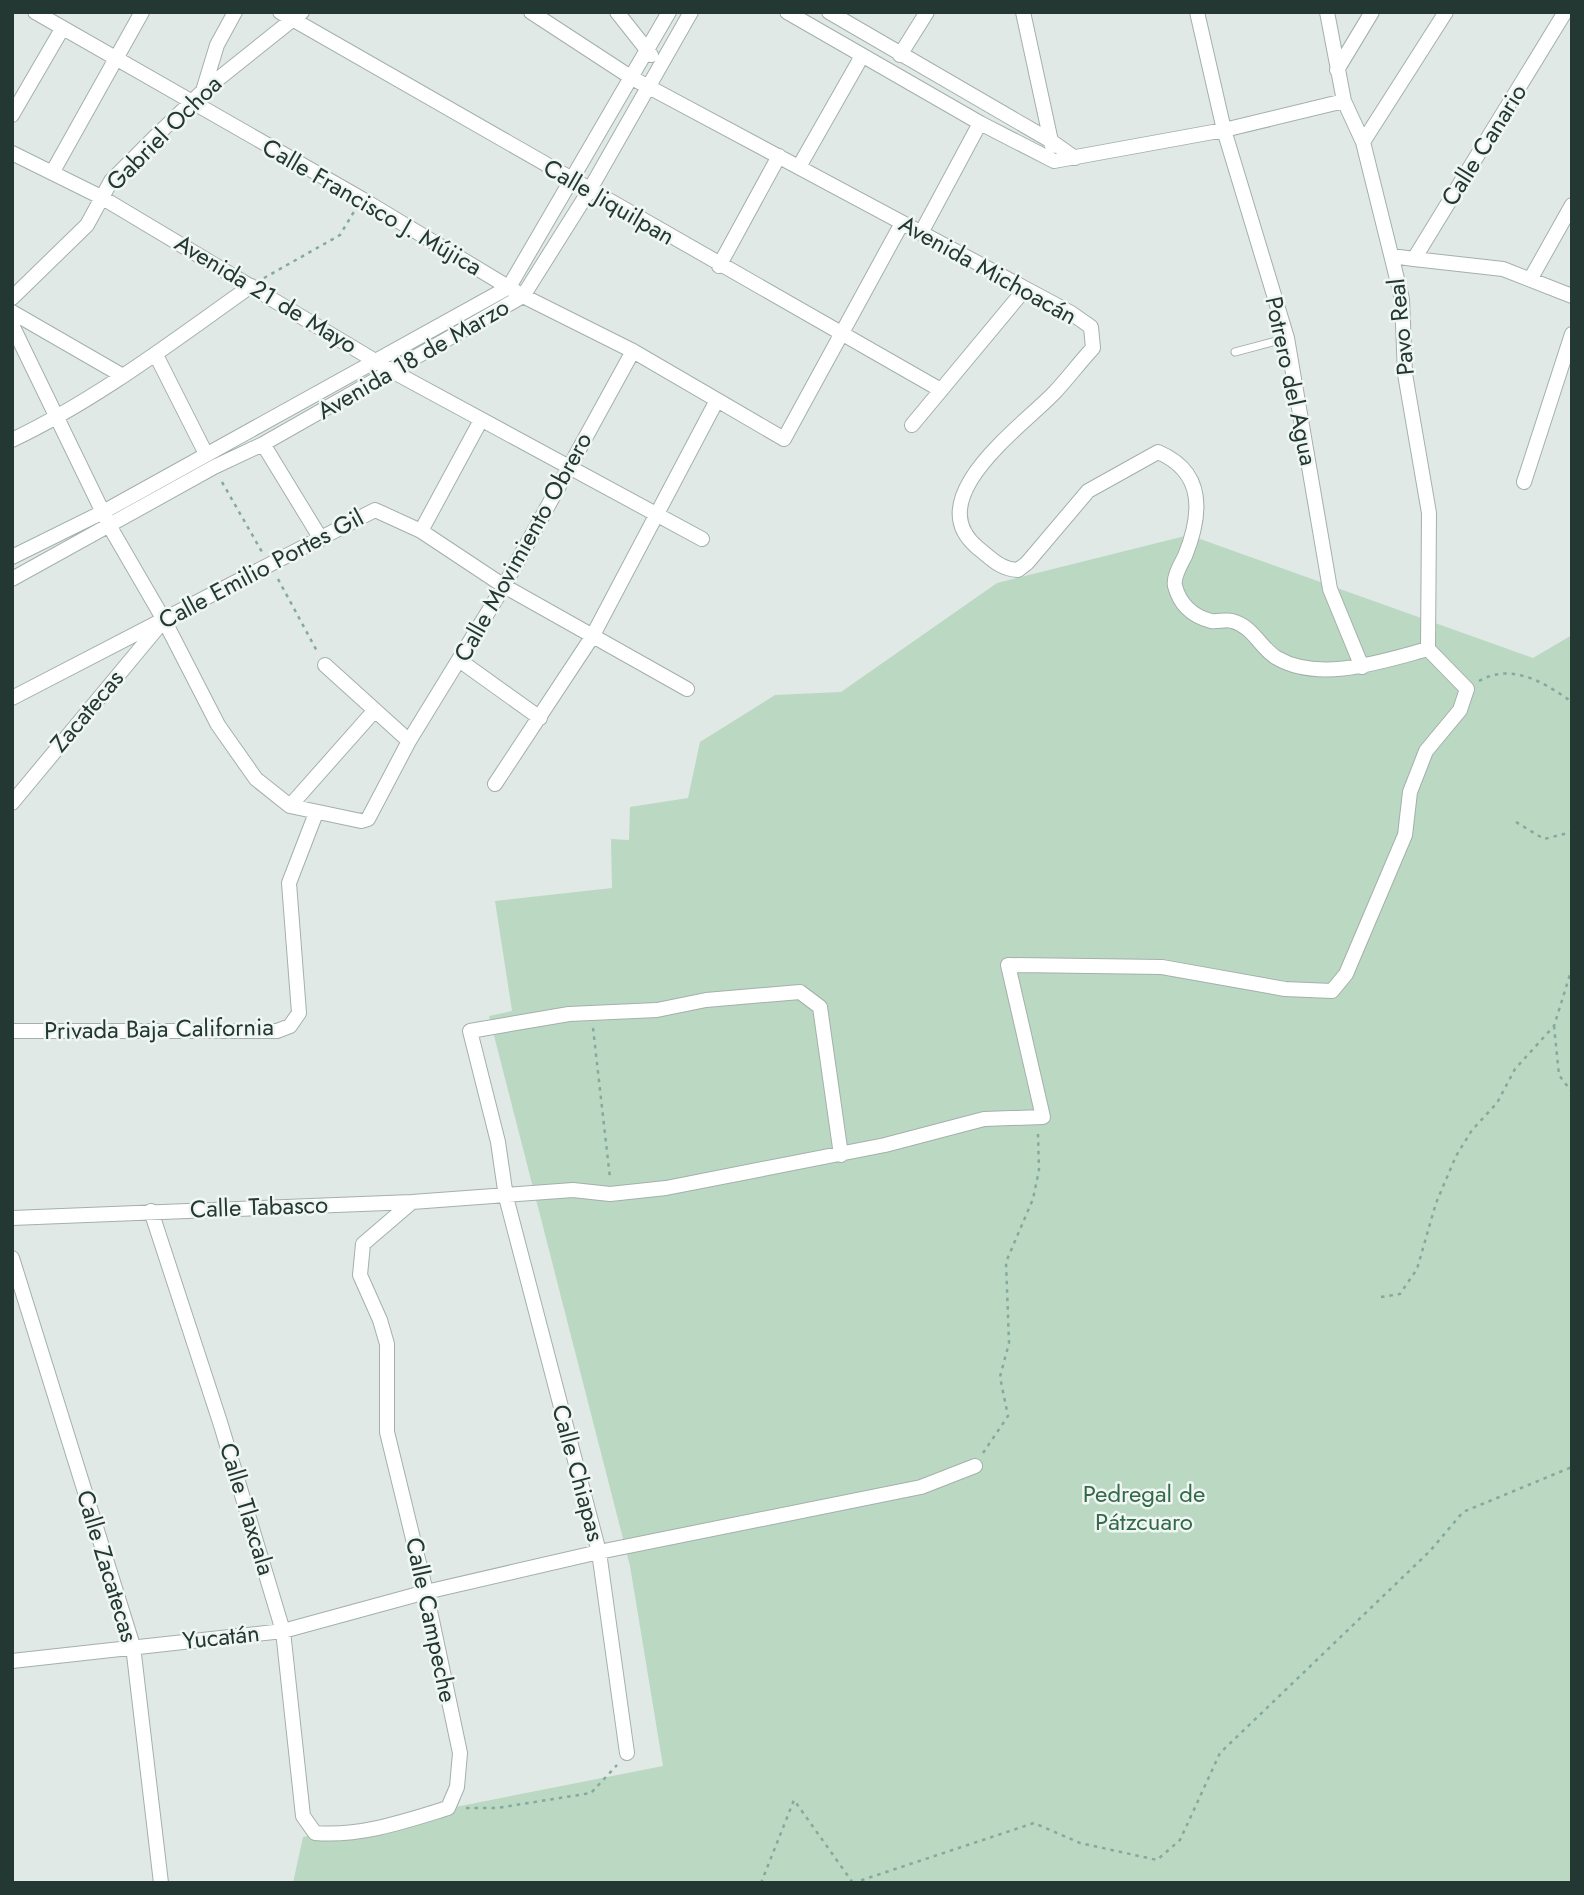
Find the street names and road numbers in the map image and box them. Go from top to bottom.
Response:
street label: Gabriel Ochoa [98,67,229,198]
street label: Calle Canario [1432,77,1535,213]
street label: Calle Francisco J. Mújica [256,129,489,284]
street label: Calle Jiquilpan [537,150,681,253]
street label: Avenida Michoacán [893,206,1084,333]
street label: Avenida 21 de Mayo [168,225,364,362]
street label: Pavo Real [1378,277,1423,377]
street label: Avenida 18 de Marzo [310,289,515,428]
street label: Potrero del Agua [1256,293,1327,469]
street label: Calle Movimiento Obrero [445,426,600,668]
street label: Calle Emilio Portes Gil [152,500,370,638]
street label: Zacatecas [42,662,132,760]
street label: Privada Baja California [44,1009,274,1048]
street label: Calle Tabasco [189,1187,329,1226]
street label: Calle Chiapas [543,1401,614,1545]
street label: Calle Tlaxcala [211,1438,284,1579]
street label: Calle Zacatecas [68,1486,147,1646]
street label: Calle Campeche [397,1534,466,1706]
street label: Yucatán [181,1615,261,1658]

